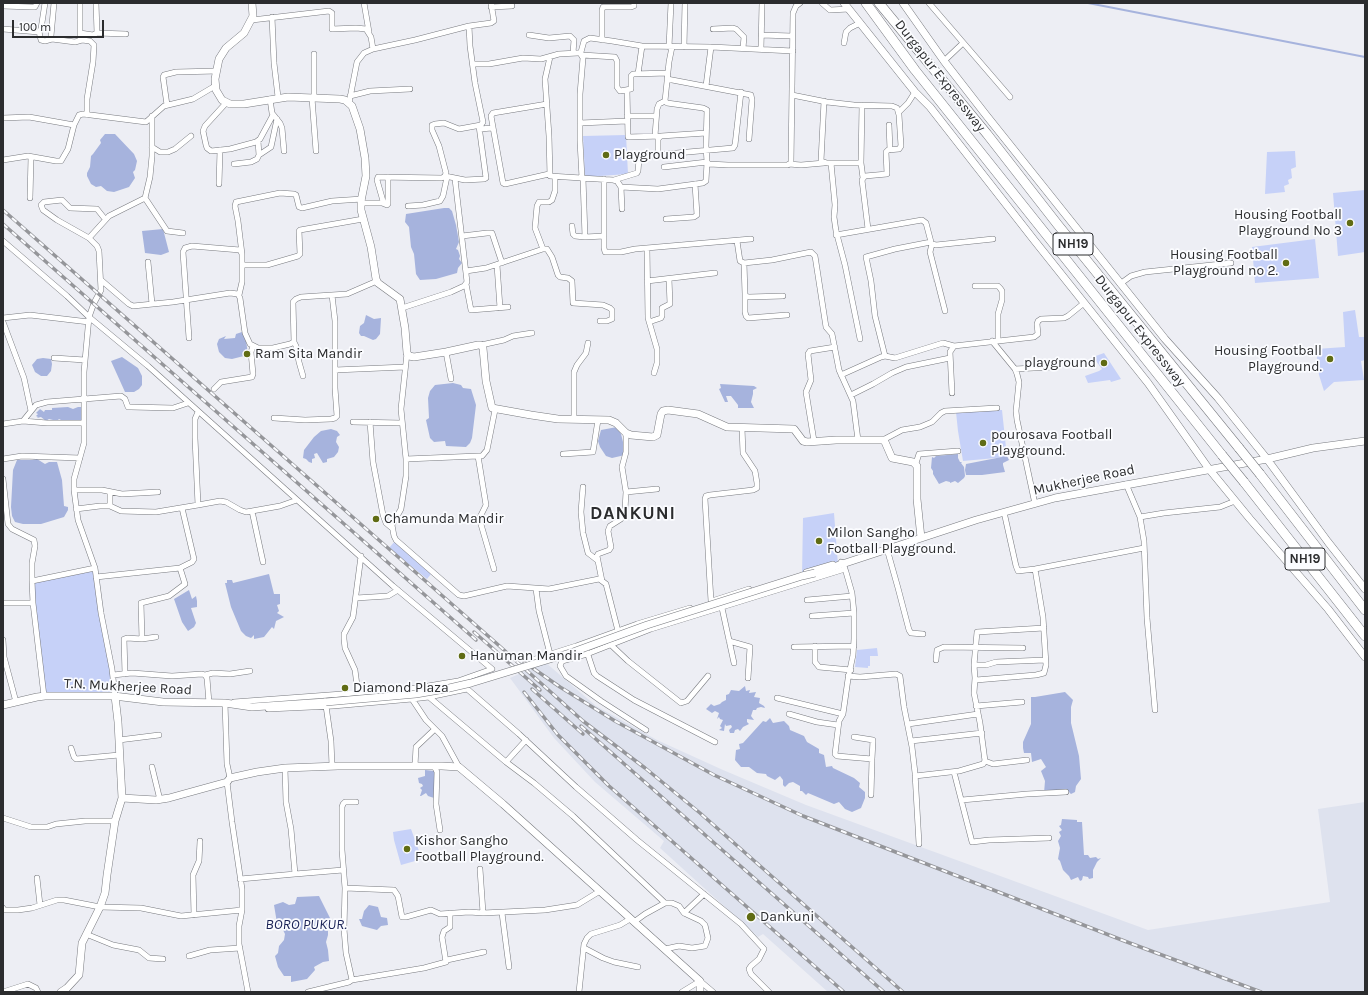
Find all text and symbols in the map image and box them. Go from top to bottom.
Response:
scale bar [14,12,106,38]
street label: Durgapur Expressway [891,17,989,135]
text: 100 m [19,20,51,34]
place label: Playground [614,147,686,163]
marker: Playground [601,150,611,160]
place label: Housing Football Playground No 3 [1234,207,1342,240]
marker: Housing Football Playground No 3 [1345,218,1355,228]
road number: NH19 [1053,233,1093,255]
place label: Housing Football Playground no 2. [1170,247,1278,280]
marker: Housing Football Playground no 2. [1281,258,1291,268]
street label: Durgapur Expressway [1091,272,1189,390]
place label: Housing Football Playground. [1214,343,1322,376]
place label: Ram Sita Mandir [255,346,362,362]
marker: Ram Sita Mandir [242,349,252,359]
marker: Housing Football Playground. [1325,354,1335,364]
place label: playground [1024,355,1096,371]
marker: playground [1099,358,1109,368]
place label: pourosava Football Playground. [991,427,1113,460]
marker: pourosava Football Playground. [978,438,988,448]
street label: Mukherjee Road [1032,461,1136,499]
district label: DANKUNI [590,503,676,525]
place label: Chamunda Mandir [384,511,504,527]
marker: Chamunda Mandir [371,514,381,524]
place label: Milon Sangho Football Playground. [827,525,956,558]
marker: Milon Sangho Football Playground. [814,536,824,546]
road number: NH19 [1285,548,1325,570]
place label: Hanuman Mandir [470,648,582,664]
marker: Hanuman Mandir [457,651,467,661]
street label: T.N. Mukherjee Road [64,675,192,699]
place label: Diamond Plaza [353,680,449,696]
marker: Diamond Plaza [340,683,350,693]
place label: Kishor Sangho Football Playground. [415,833,544,866]
marker: Kishor Sangho Football Playground. [402,844,412,854]
place label: Dankuni [760,909,814,925]
marker: Dankuni [745,911,757,923]
water label: BORO PUKUR. [265,916,347,934]

